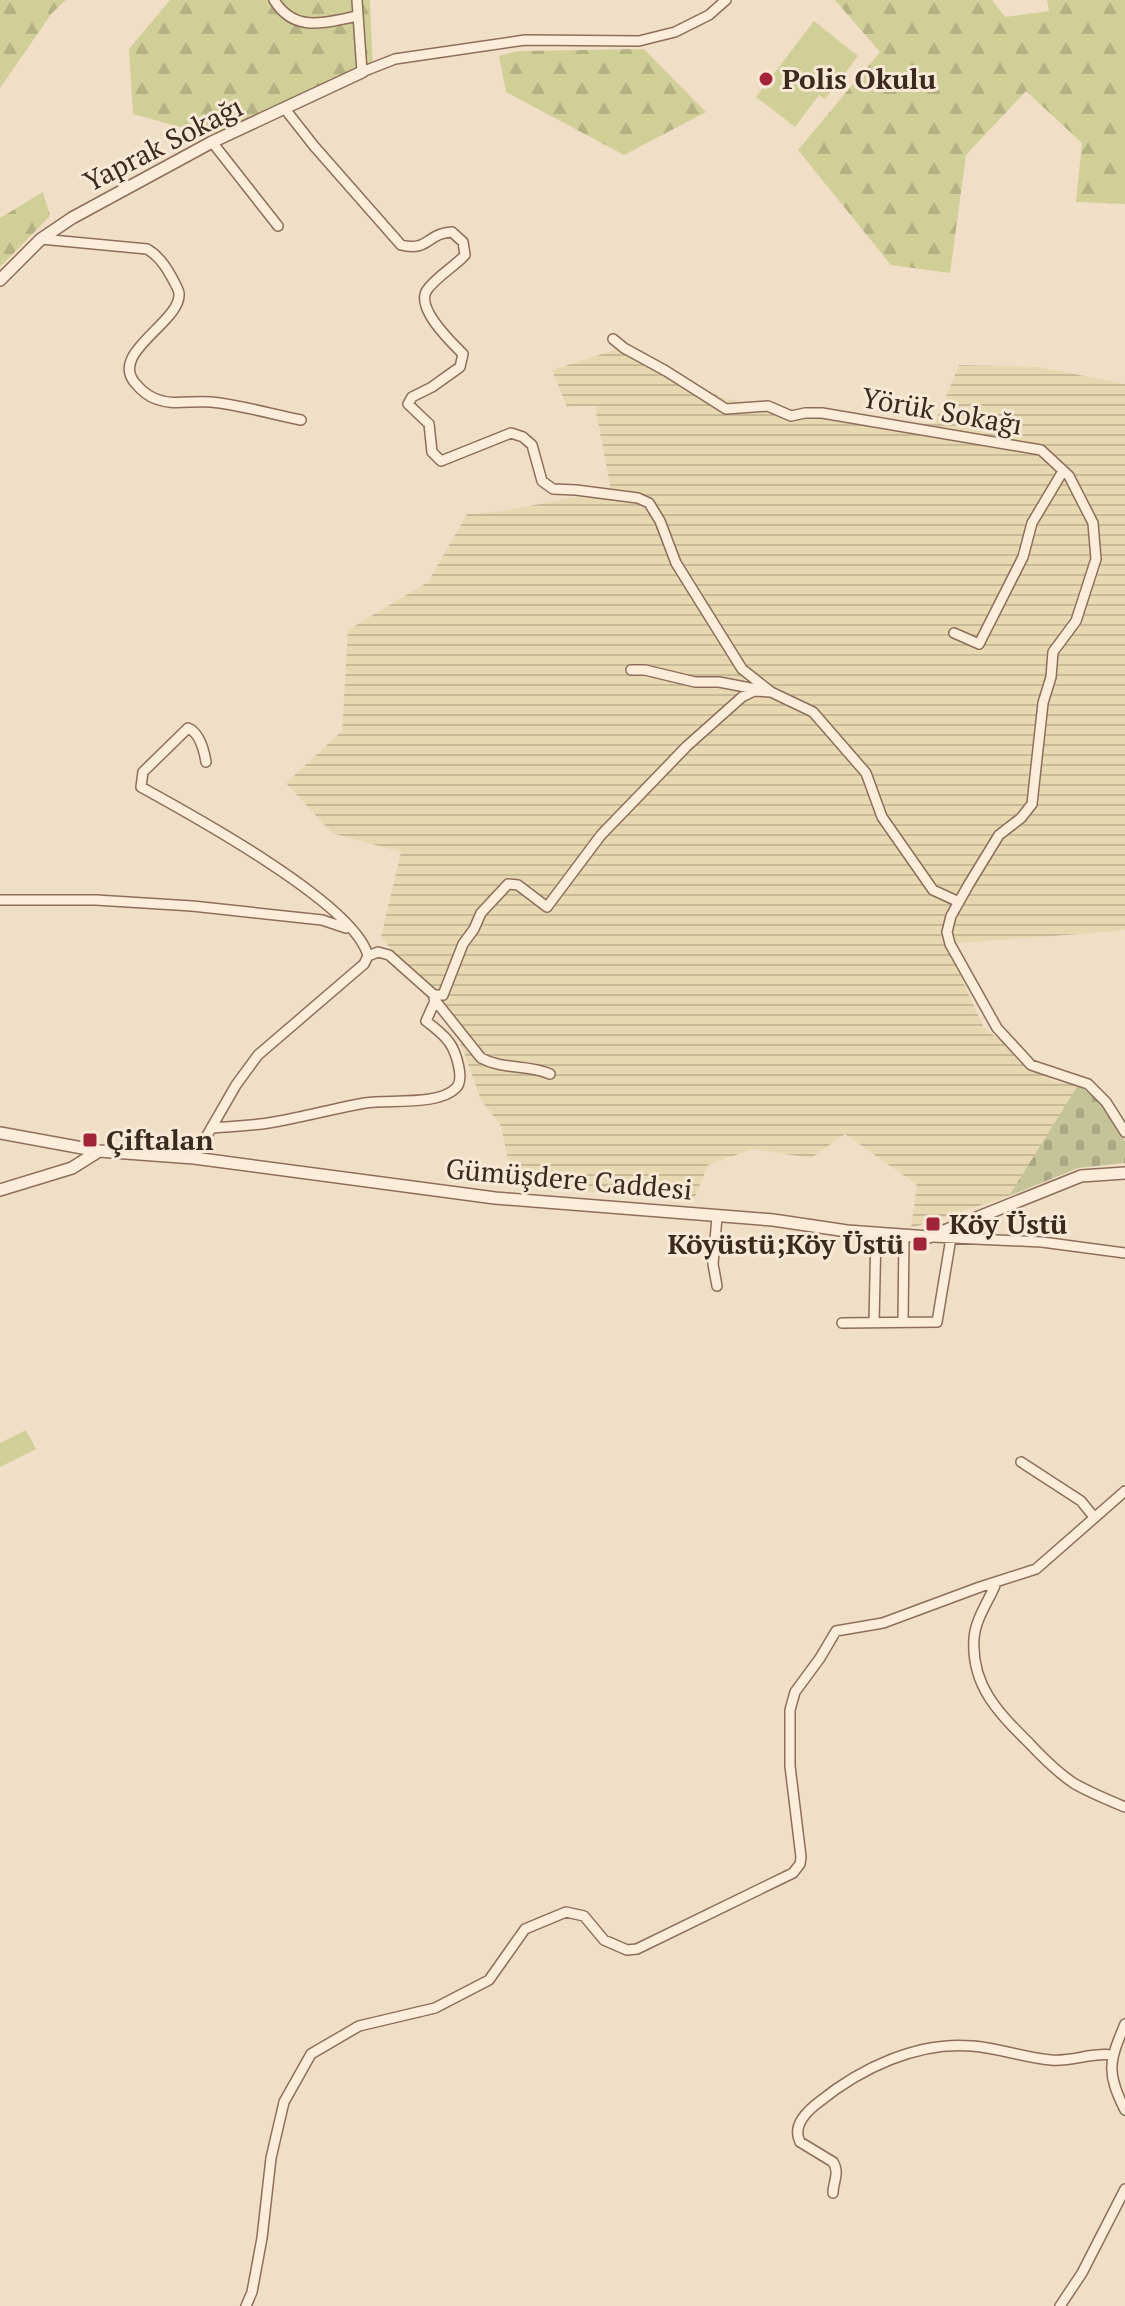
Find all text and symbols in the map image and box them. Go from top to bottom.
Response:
place label: Polis Okulu [782,60,936,97]
marker: Polis Okulu [757,70,775,88]
street label: Yaprak Sokağı [77,88,249,200]
street label: Yörük Sokağı [859,378,1025,443]
place label: Çiftalan [106,1121,214,1158]
marker: Çiftalan [81,1131,99,1149]
street label: Gümüşdere Caddesi [444,1149,694,1208]
place label: Köy Üstü [949,1205,1067,1242]
marker: Köy Üstü [924,1215,942,1233]
place label: Köyüstü;Köy Üstü [667,1225,904,1262]
marker: Köyüstü;Köy Üstü [911,1235,929,1253]

